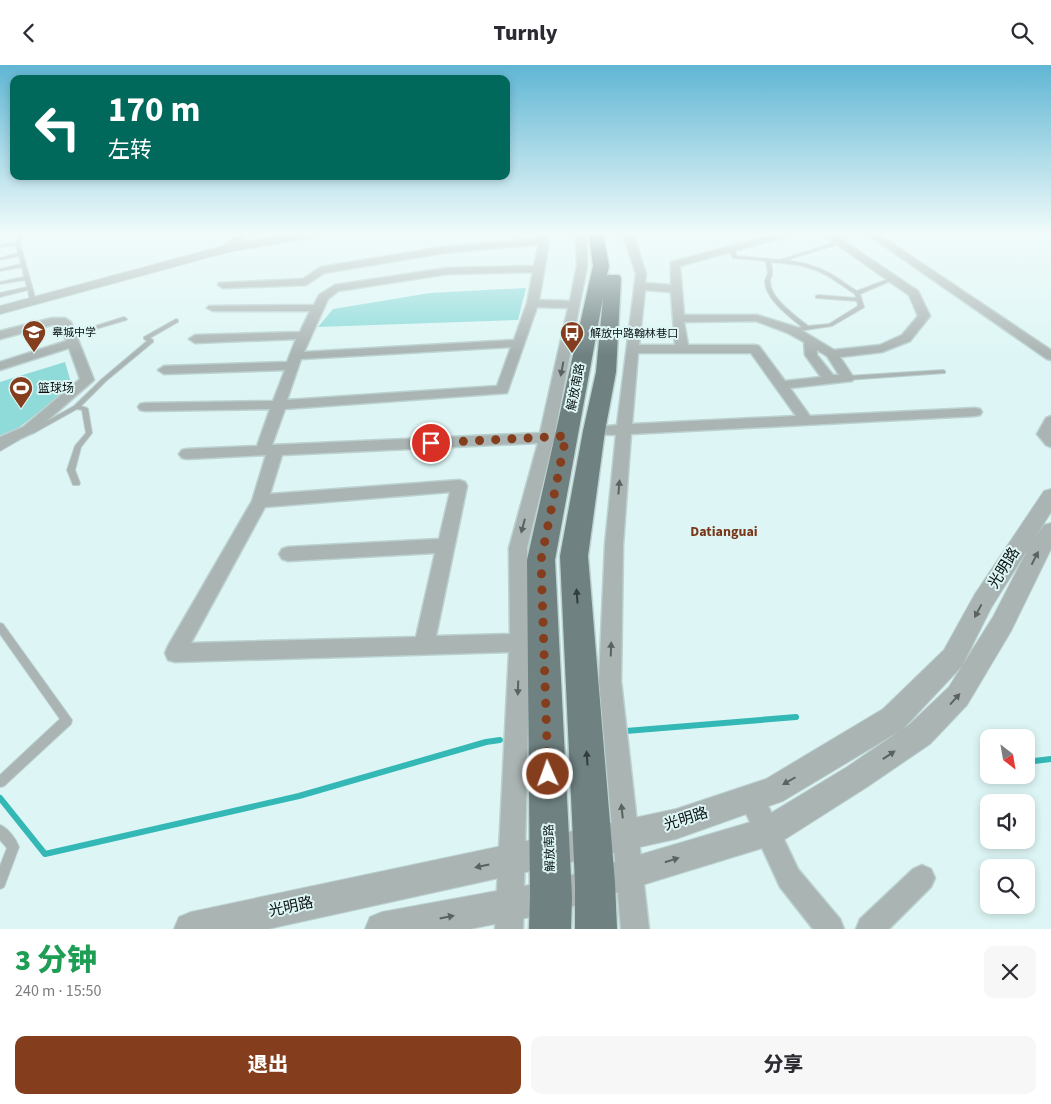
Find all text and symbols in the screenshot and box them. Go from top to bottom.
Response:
text: Turnly [494,17,557,49]
icon: back [15,19,43,47]
icon: search [1008,19,1036,47]
text: 170 m [108,85,200,135]
icon: left [25,95,90,160]
text: 左转 [108,134,152,166]
school or university icon: 皋城中学 [21,319,47,353]
bus stop icon: 解放中路翰林巷口 [559,320,585,354]
place label: 皋城中学 [52,325,96,340]
place label: 解放中路翰林巷口 [590,326,678,341]
one-way arrow [558,361,566,377]
street label: 解放南路 [563,362,589,412]
sports icon: 篮球场 [8,375,34,409]
place label: 篮球场 [38,380,74,397]
pin [410,422,452,464]
icon: arrive [417,429,445,457]
one-way arrow [616,478,624,494]
one-way arrow [519,519,527,534]
district label: Datianguai [690,522,758,542]
street label: 光明路 [983,543,1025,593]
one-way arrow [1031,551,1039,565]
one-way arrow [572,588,580,604]
one-way arrow [974,603,982,618]
one-way arrow [607,641,615,657]
one-way arrow [514,680,522,696]
one-way arrow [949,693,961,705]
north arrow [980,729,1035,784]
map controls [980,729,1035,914]
position arrow [521,747,573,799]
one-way arrow [583,750,591,766]
one-way arrow [882,750,896,760]
one-way arrow [783,777,796,786]
button: sound [980,794,1035,849]
street label: 光明路 [661,802,711,836]
one-way arrow [618,803,626,819]
street label: 解放南路 [541,824,559,872]
one-way arrow [665,855,680,863]
button: search [980,859,1035,914]
one-way arrow [474,862,490,870]
street label: 光明路 [267,892,315,922]
one-way arrow [440,912,456,920]
text: 3 分钟 [15,939,97,982]
button: close [984,946,1036,998]
text: 240 m · 15:50 [15,980,102,1002]
button: 退出 [15,1036,521,1094]
button: 分享 [531,1036,1036,1094]

